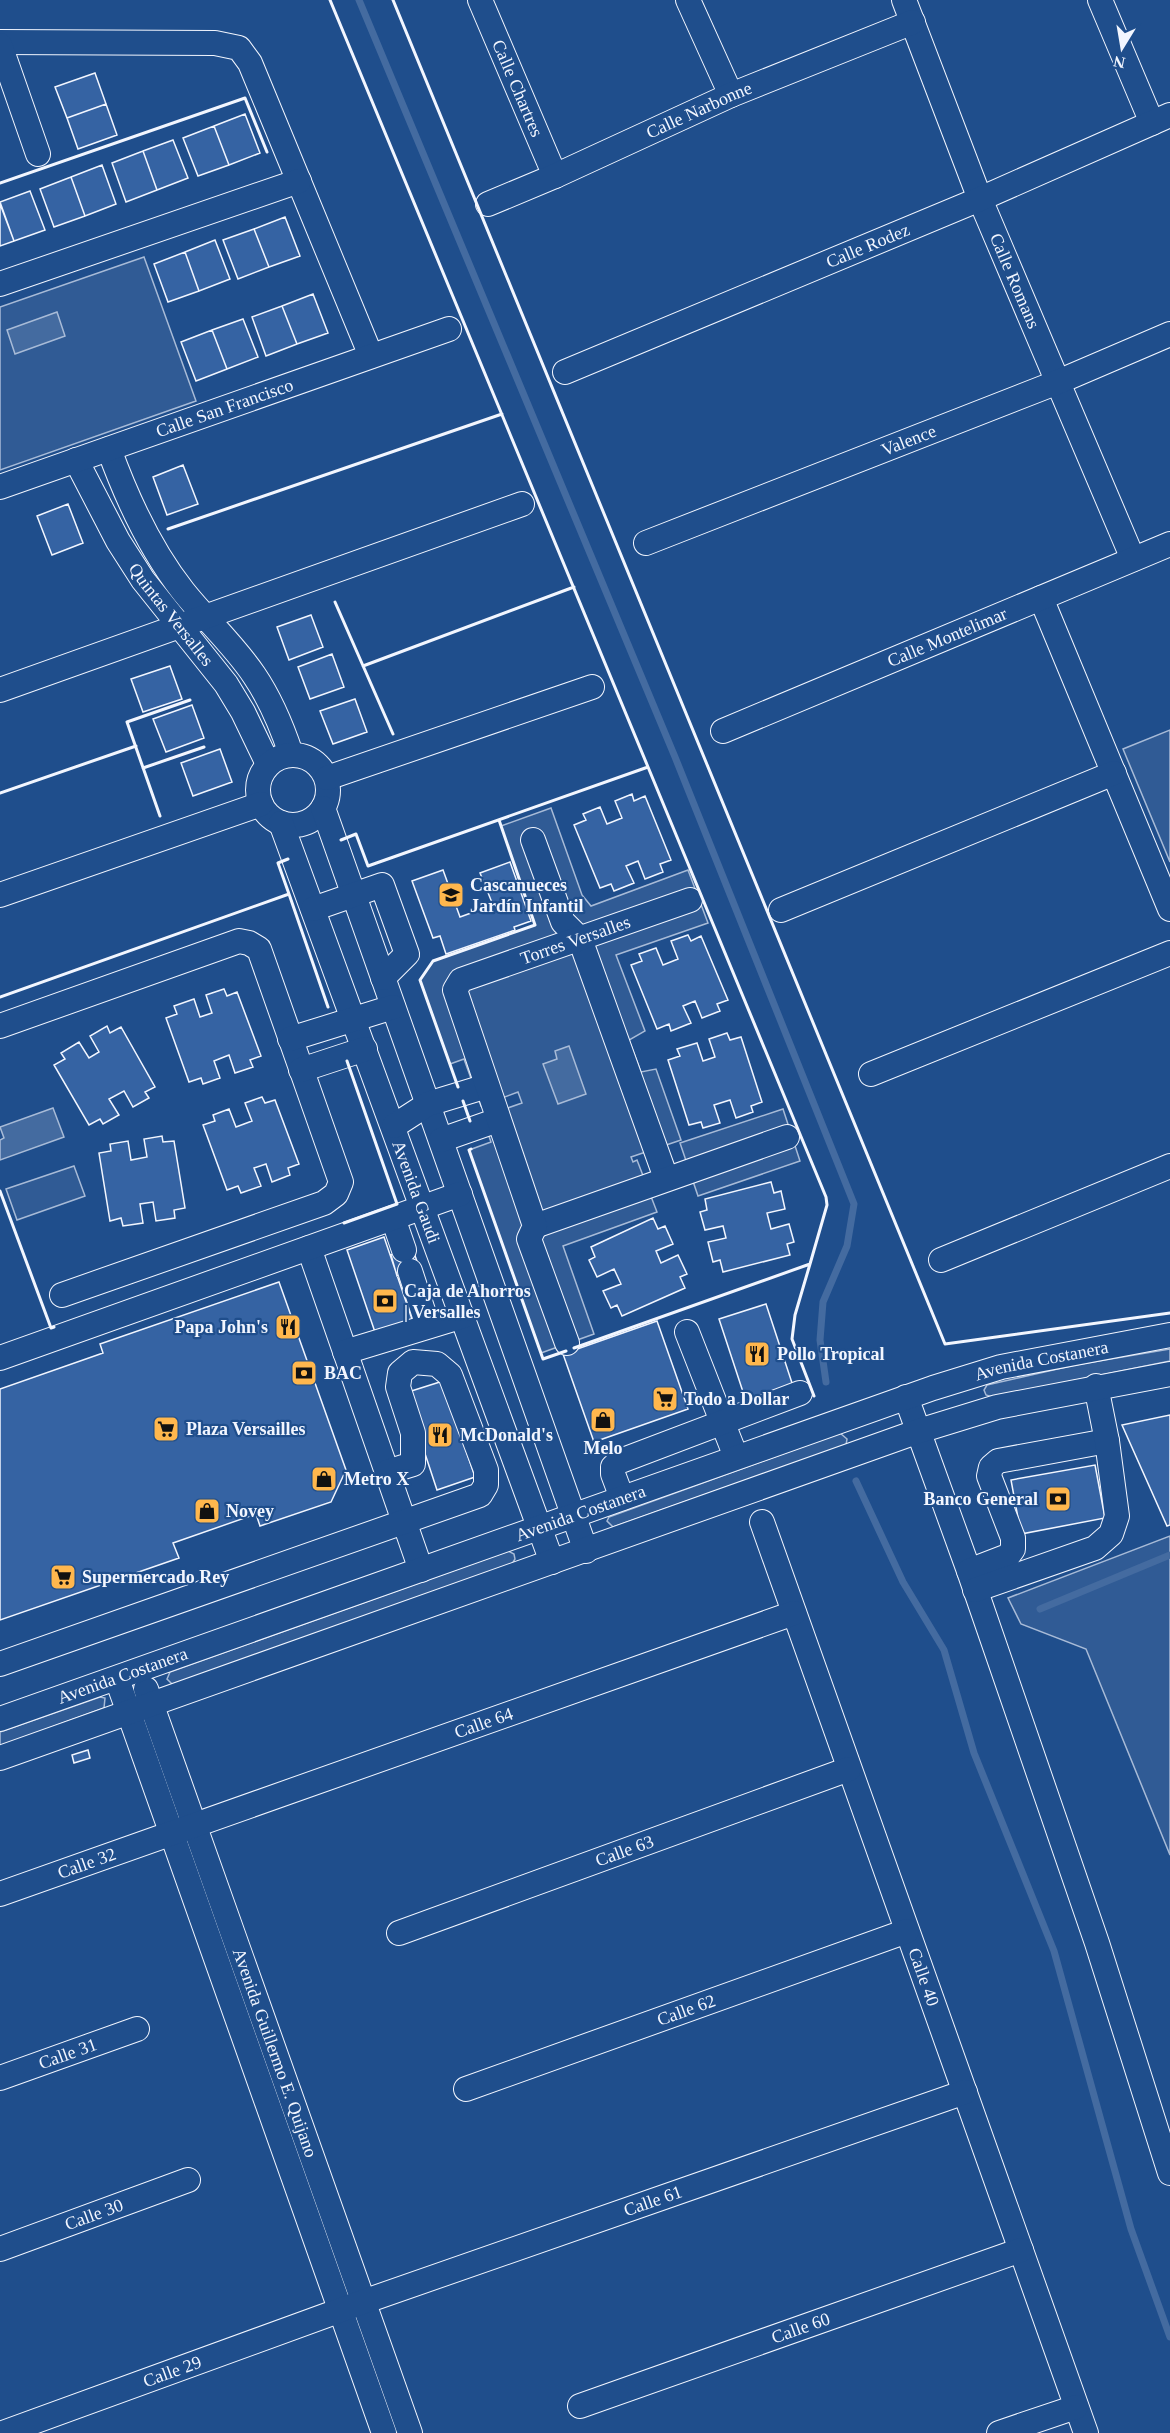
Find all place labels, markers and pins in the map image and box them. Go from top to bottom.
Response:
place label: Cascanueces Jardín Infantil [470,875,584,916]
school or university icon: Cascanueces Jardín Infantil [436,880,466,910]
place label: Caja de Ahorros | Versalles [404,1281,531,1322]
bank icon: Caja de Ahorros | Versalles [370,1286,400,1316]
restaurant icon: Papa John's [273,1312,303,1342]
place label: Papa John's [174,1317,268,1337]
restaurant icon: Pollo Tropical [742,1339,772,1369]
place label: Pollo Tropical [777,1344,885,1364]
bank icon: BAC [289,1358,319,1388]
place label: BAC [324,1363,362,1383]
supermarket icon: Todo a Dollar [650,1384,680,1414]
place label: Todo a Dollar [684,1389,789,1409]
shop icon: Melo [588,1405,618,1435]
supermarket icon: Plaza Versailles [151,1414,181,1444]
place label: Plaza Versailles [186,1419,306,1439]
restaurant icon: McDonald's [425,1420,455,1450]
place label: McDonald's [460,1425,553,1445]
place label: Melo [584,1438,622,1458]
shop icon: Metro X [309,1464,339,1494]
place label: Metro X [344,1469,409,1489]
bank icon: Banco General [1043,1484,1073,1514]
place label: Banco General [924,1489,1038,1509]
shop icon: Novey [192,1496,222,1526]
place label: Novey [226,1501,274,1521]
supermarket icon: Supermercado Rey [48,1562,78,1592]
place label: Supermercado Rey [82,1567,229,1587]

